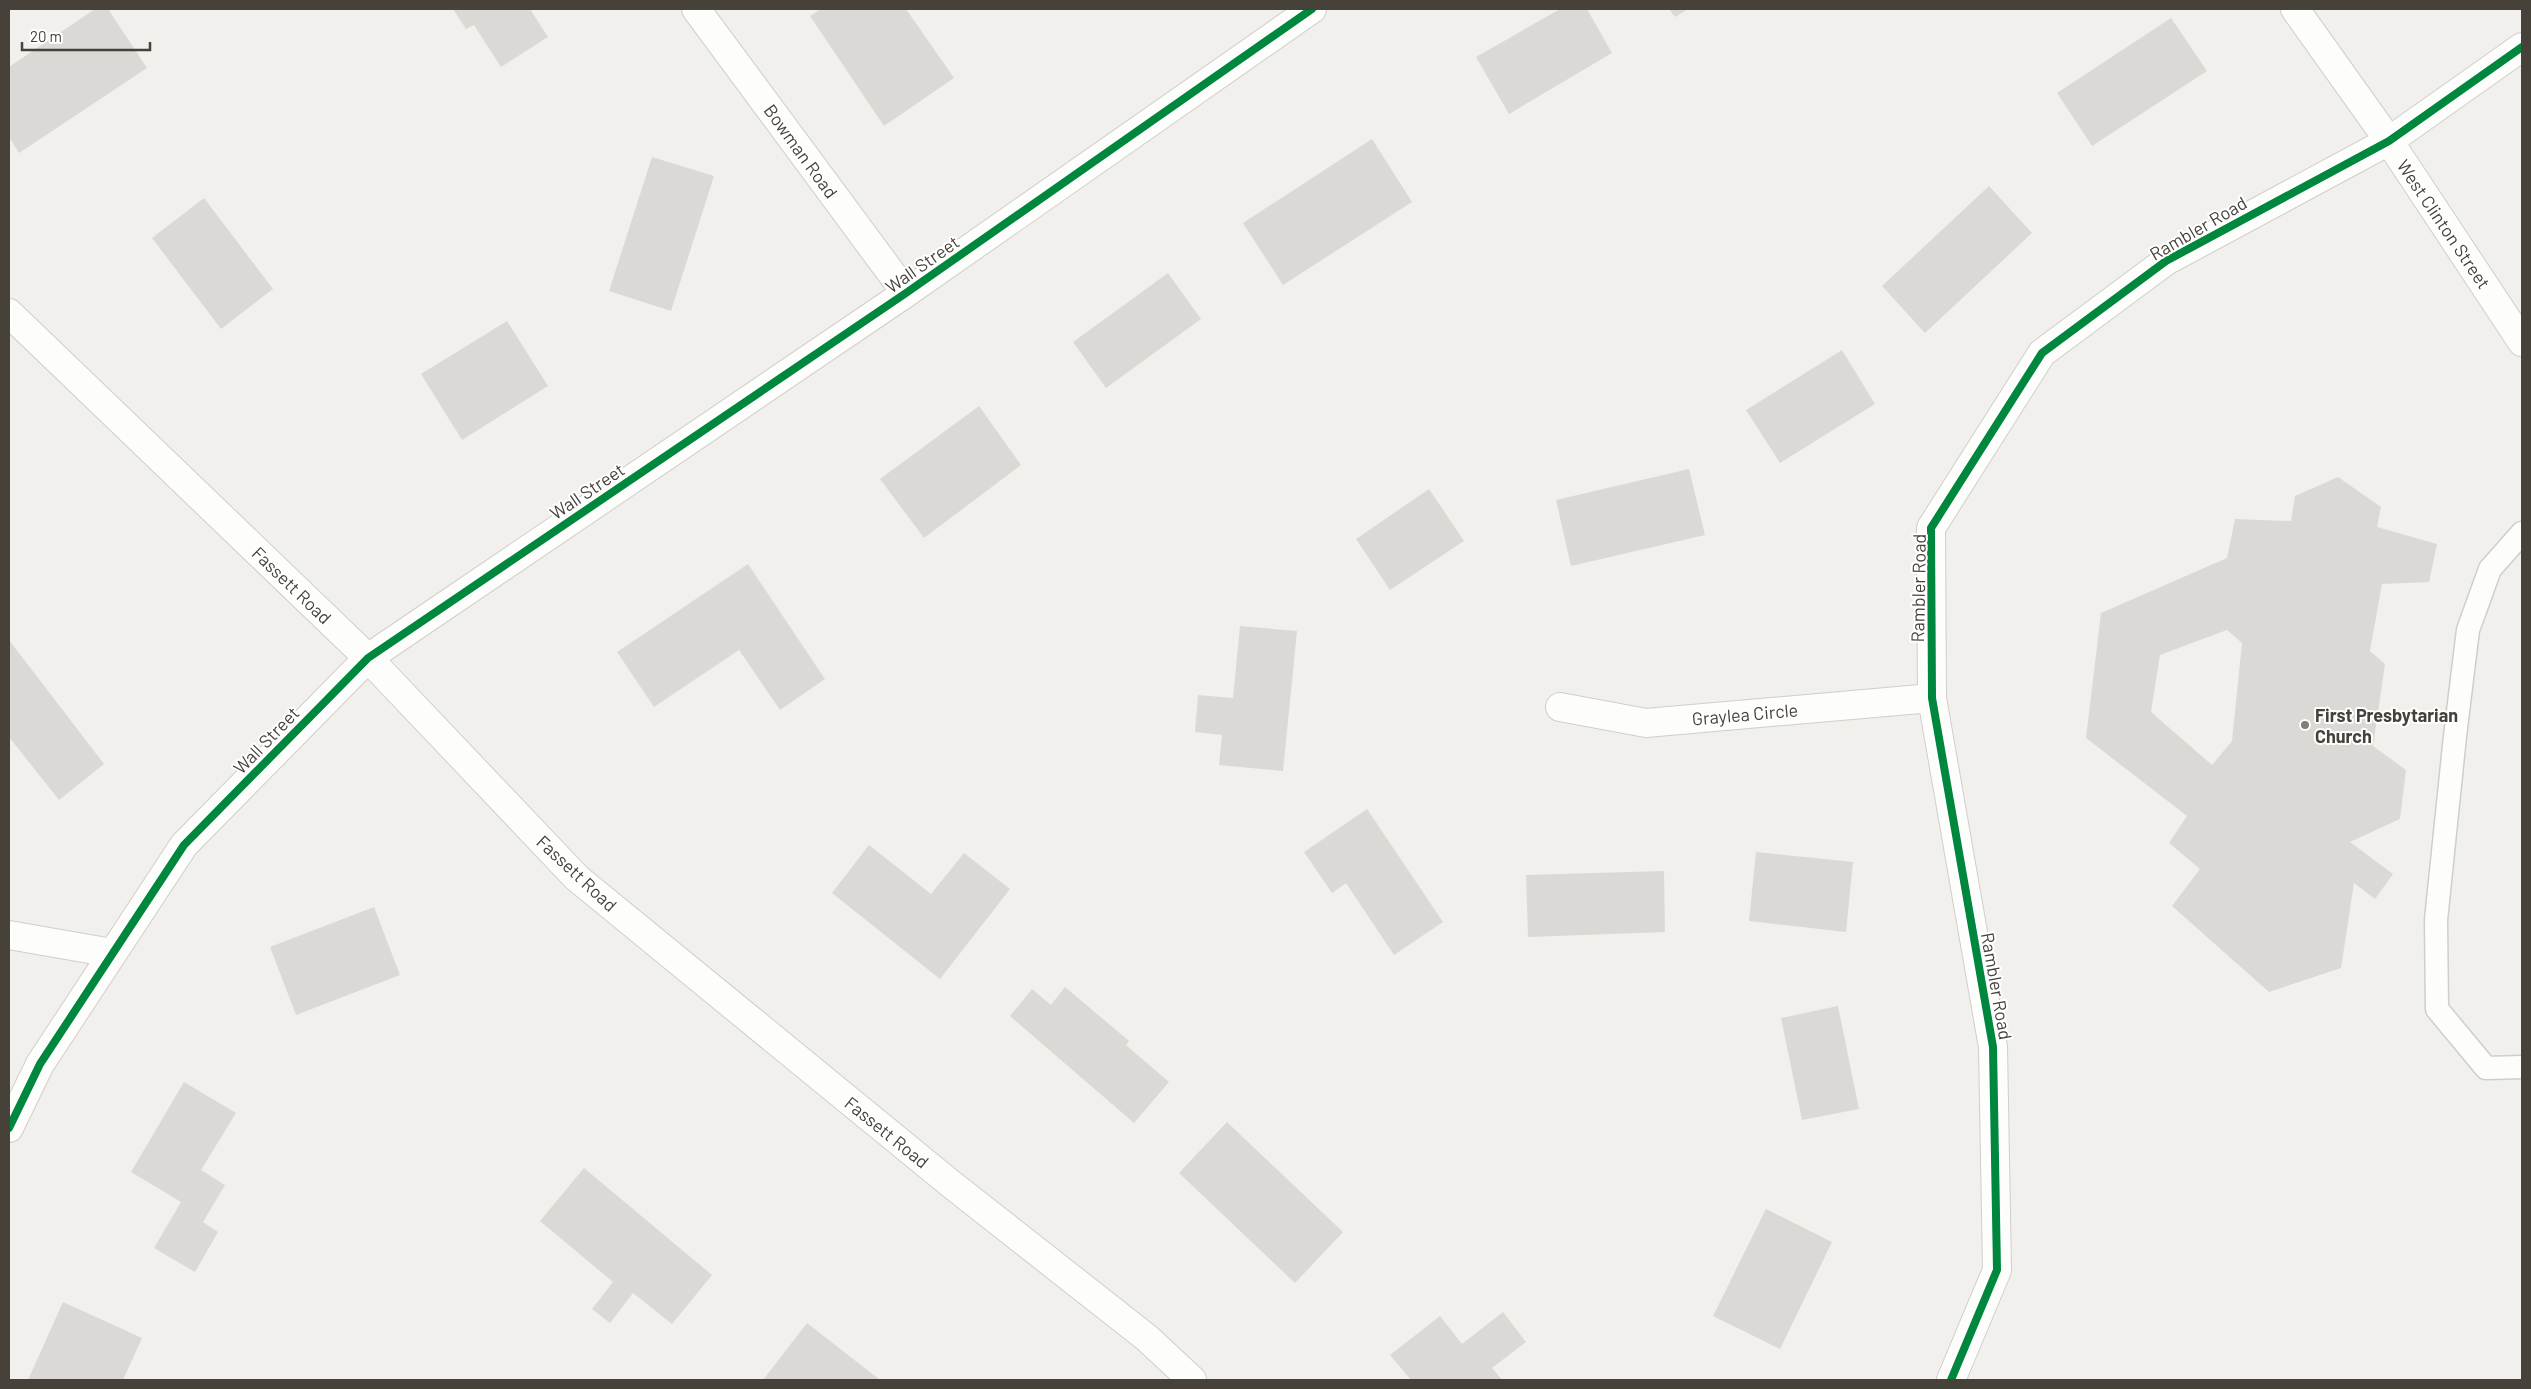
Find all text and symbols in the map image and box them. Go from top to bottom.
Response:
scale bar [22,20,150,52]
text: 20 m [30,27,62,45]
street label: Bowman Road [760,100,842,202]
street label: West Clinton Street [2393,155,2495,293]
street label: Rambler Road [2145,191,2251,265]
street label: Wall Street [881,231,963,297]
street label: Wall Street [546,458,628,524]
street label: Rambler Road [1906,534,1930,642]
street label: Fassett Road [248,542,336,628]
street label: Graylea Circle [1691,698,1799,730]
street label: Wall Street [229,702,303,778]
place label: First Presbytarian Church [2315,704,2458,747]
marker: First Presbytarian Church [2299,719,2311,731]
street label: Fassett Road [532,830,622,916]
street label: Rambler Road [1977,931,2017,1041]
street label: Fassett Road [840,1091,934,1173]

